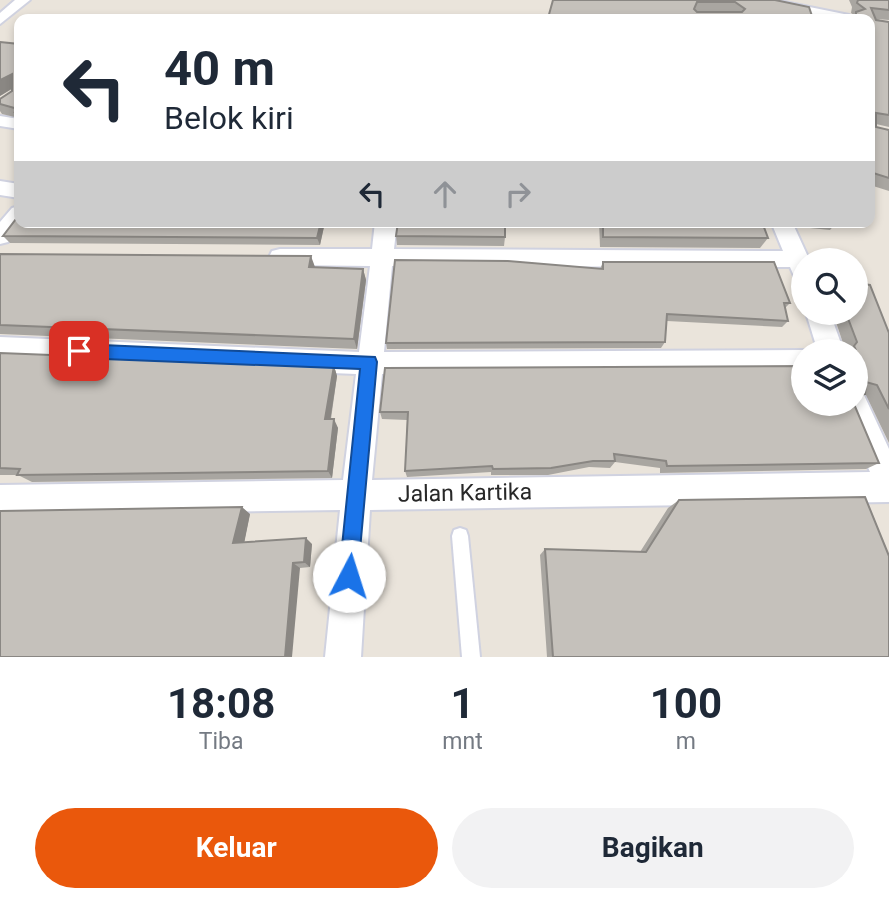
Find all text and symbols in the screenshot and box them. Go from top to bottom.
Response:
text: 40 m [164,40,275,97]
icon: left [49,42,140,133]
text: Belok kiri [164,99,294,137]
icon: left [353,175,391,213]
icon: ahead [426,175,464,213]
icon: right [499,175,537,213]
map controls [791,248,868,416]
button: search [791,248,868,325]
pin [49,321,109,381]
icon: arrive [60,332,98,370]
button: layers [791,339,868,416]
street label: Jalan Kartika [398,478,532,508]
position arrow [312,539,386,613]
text: 18:08 [167,679,275,728]
text: 1 [450,679,475,728]
text: 100 [650,679,722,728]
text: Tiba [199,728,244,755]
text: mnt [442,728,483,755]
text: m [676,728,696,755]
button: Keluar [35,808,438,888]
button: Bagikan [452,808,854,888]

